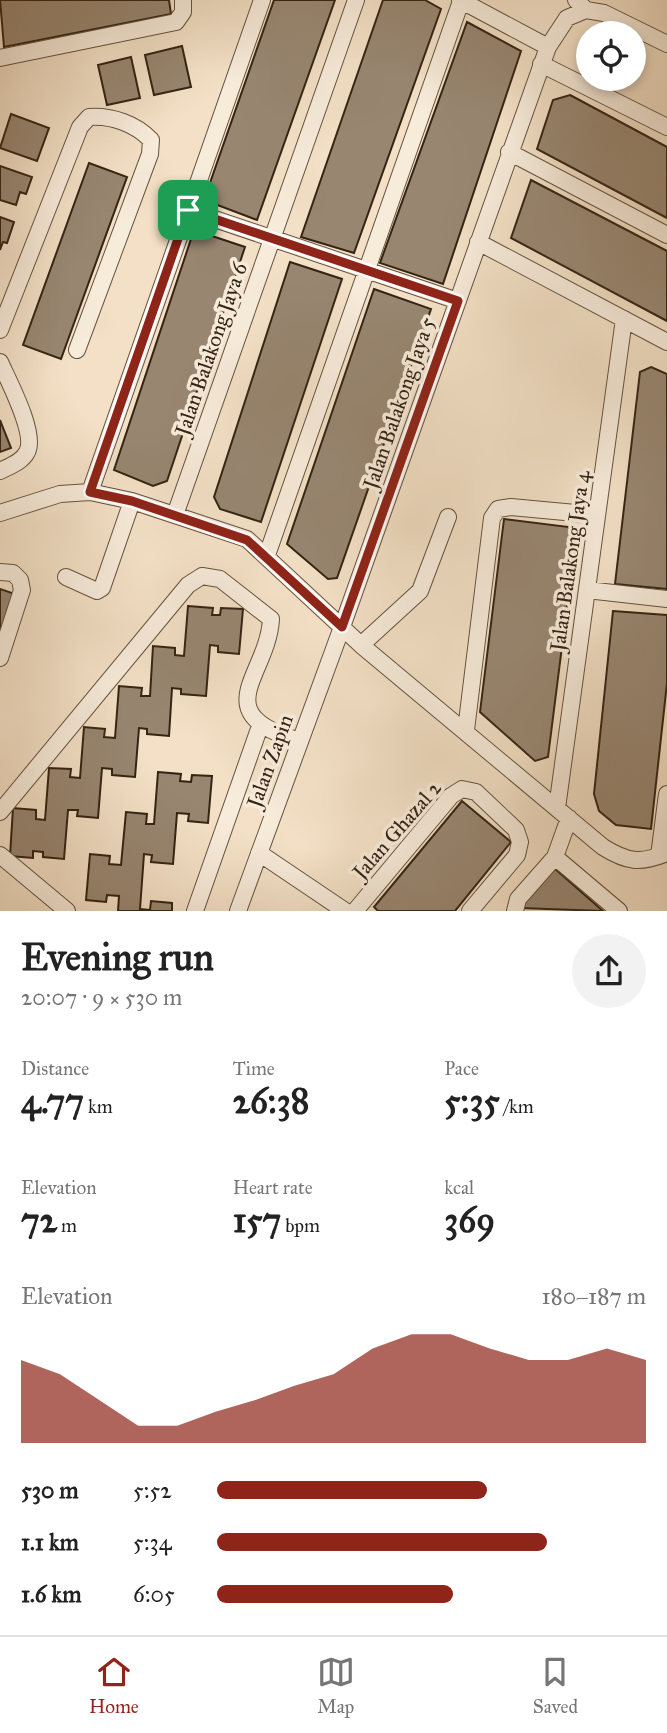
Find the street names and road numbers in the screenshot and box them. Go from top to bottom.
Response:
street label: Jalan Balakong Jaya 6 [169,258,253,441]
street label: Jalan Balakong Jaya 5 [357,313,441,494]
street label: Jalan Balakong Jaya 4 [544,468,596,655]
street label: Jalan Zapin [241,711,299,813]
street label: Jalan Ghazal 2 [346,775,447,886]

